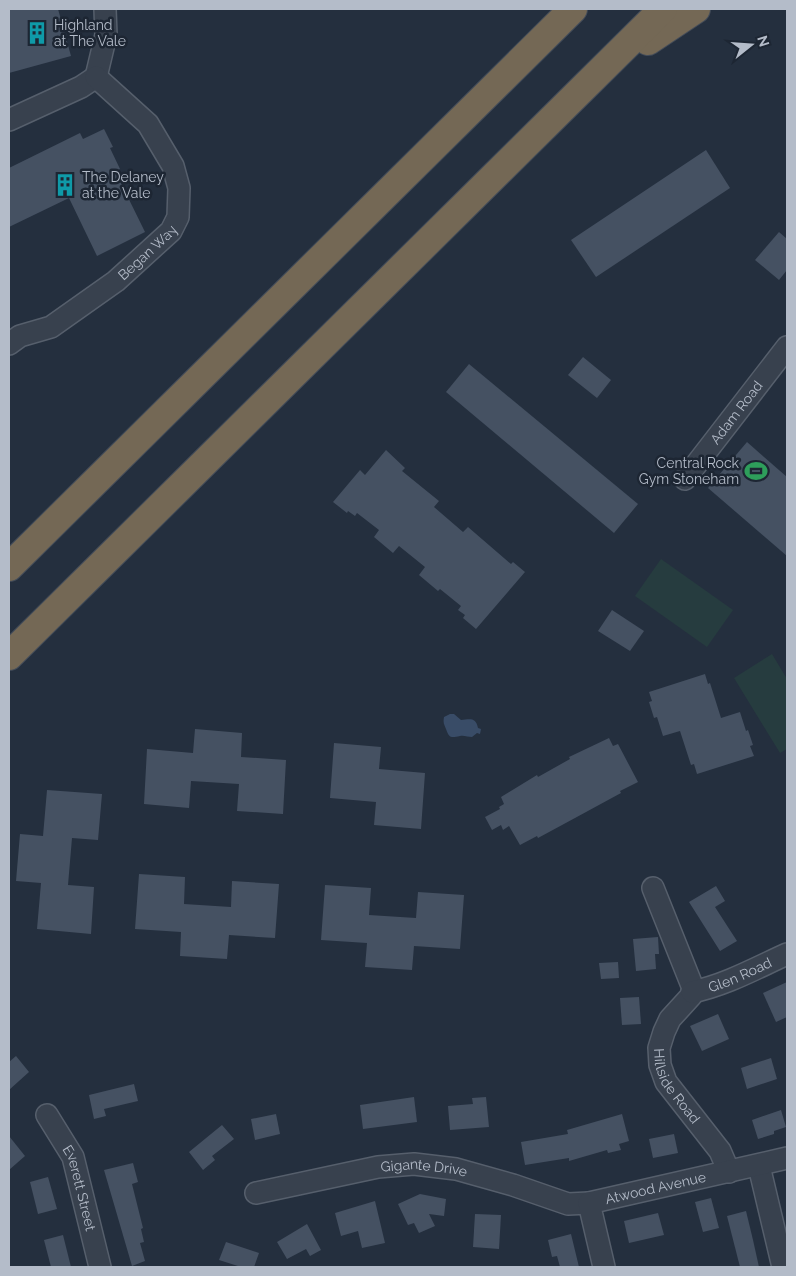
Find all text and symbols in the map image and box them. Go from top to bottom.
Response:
place label: Highland at The Vale [54,17,126,49]
building icon: Highland at The Vale [24,20,50,46]
north arrow [726,20,776,70]
text: N [754,34,773,49]
place label: The Delaney at the Vale [82,169,164,201]
building icon: The Delaney at the Vale [52,172,78,198]
street label: Began Way [115,222,181,283]
street label: Adam Road [707,378,766,447]
place label: Central Rock Gym Stoneham [639,455,740,487]
sports icon: Central Rock Gym Stoneham [743,458,769,484]
street label: Glen Road [706,954,774,995]
street label: Hillside Road [651,1048,703,1127]
street label: Everett Street [60,1142,99,1233]
street label: Gigante Drive [380,1156,469,1180]
street label: Atwood Avenue [604,1169,707,1207]

